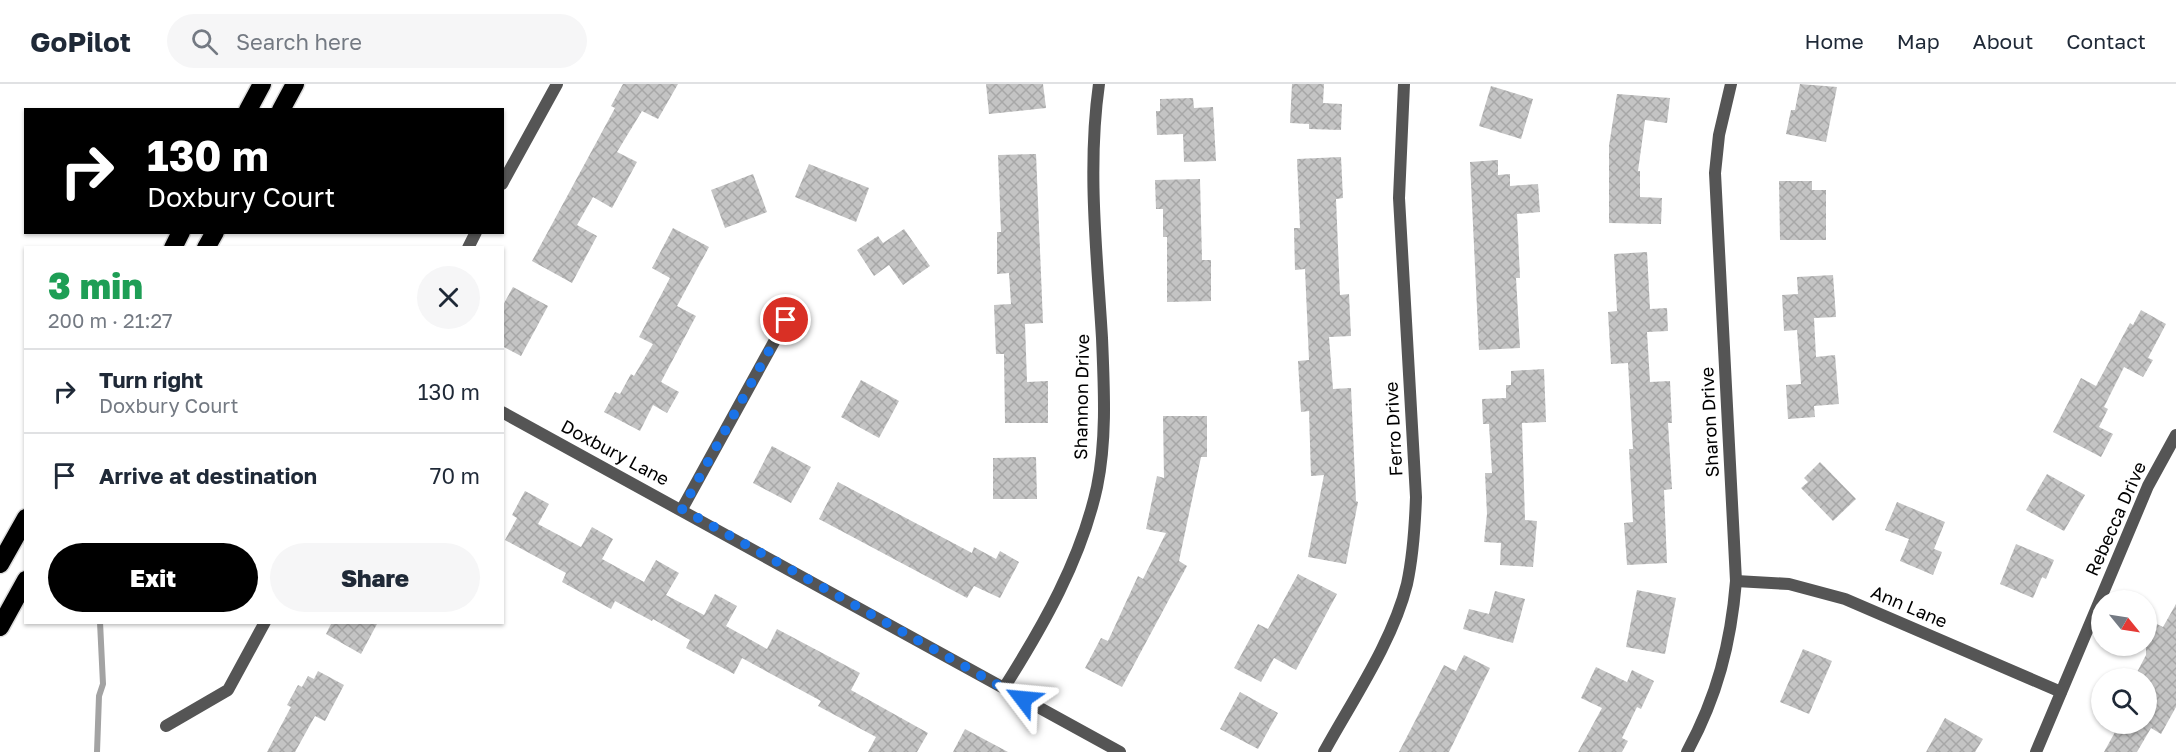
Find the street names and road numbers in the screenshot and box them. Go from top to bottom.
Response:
street label: Shannon Drive [1069,334,1093,460]
street label: Sharon Drive [1695,366,1723,478]
street label: Ferro Drive [1380,381,1406,477]
street label: Doxbury Lane [558,414,673,490]
street label: Rebecca Drive [2080,458,2150,579]
street label: Ann Lane [1868,580,1951,632]

